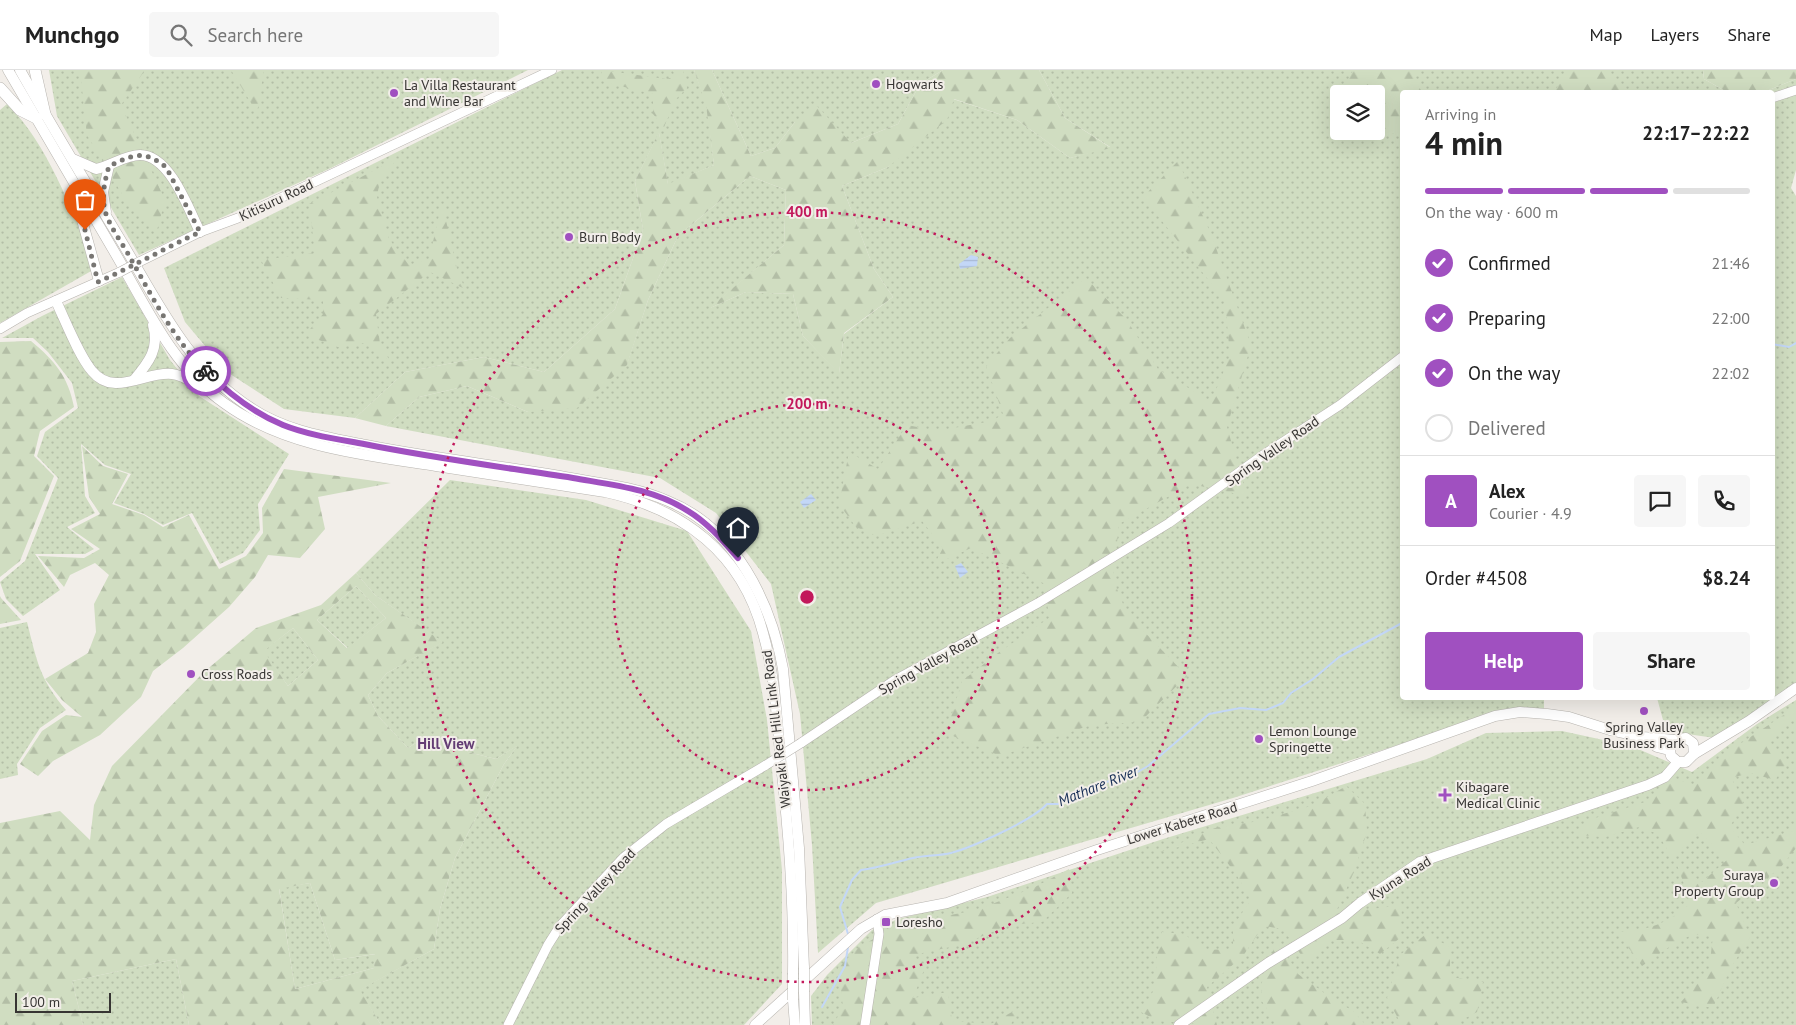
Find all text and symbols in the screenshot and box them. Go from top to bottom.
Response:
search box [149,12,499,57]
text: Munchgo [25,19,119,50]
icon: search [167,21,195,49]
text: Search here [207,23,303,47]
text: Map [1590,23,1622,46]
text: Layers [1650,23,1699,46]
text: Share [1727,23,1771,46]
place label: Hogwarts [886,75,944,93]
place label: La Villa Restaurant and Wine Bar [404,76,516,110]
marker: Hogwarts [870,78,882,90]
map controls [1330,85,1385,140]
button: layers [1330,85,1385,140]
marker: La Villa Restaurant and Wine Bar [388,87,400,99]
text: Arriving in [1425,104,1496,124]
text: 22:17–22:22 [1642,121,1750,145]
text: 4 min [1425,122,1503,164]
street label: Kitisuru Road [236,175,316,225]
pin [64,179,106,230]
icon: bag [71,186,99,214]
text: 400 m [786,202,828,221]
text: On the way · 600 m [1425,202,1558,222]
place label: Burn Body [579,228,641,246]
marker: Burn Body [563,231,575,243]
icon: check [1425,249,1453,277]
text: Confirmed [1468,251,1551,275]
text: 21:46 [1712,253,1750,273]
icon: check [1425,304,1453,332]
text: Preparing [1468,306,1546,330]
text: 22:00 [1712,308,1750,328]
courier [181,346,231,396]
icon: bike [192,357,220,385]
icon: check [1425,359,1453,387]
text: On the way [1468,361,1560,385]
text: 22:02 [1712,363,1750,383]
text: 200 m [786,394,828,413]
street label: Spring Valley Road [1222,412,1322,490]
text: Delivered [1468,416,1546,440]
button: chat [1634,475,1686,527]
button: phone [1698,475,1750,527]
text: Alex [1489,479,1525,503]
text: A [1445,489,1457,513]
text: Courier · 4.9 [1489,503,1572,523]
pin [717,507,759,558]
icon: home [724,514,752,542]
text: Order #4508 [1425,566,1528,590]
text: $8.24 [1702,566,1750,590]
centre of rings [798,588,816,606]
street label: Spring Valley Road [875,629,981,699]
button: Help [1425,632,1583,690]
button: Share [1593,632,1750,690]
street label: Waiyaki Red Hill Link Road [757,649,795,809]
place label: Cross Roads [201,665,272,683]
marker: Cross Roads [185,668,197,680]
marker: Spring Valley Business Park [1638,705,1650,717]
place label: Spring Valley Business Park [1603,718,1685,752]
place label: Lemon Lounge Springette [1269,722,1357,756]
marker: Lemon Lounge Springette [1253,733,1265,745]
district label: Hill View [417,734,475,753]
water label: Mathare River [1055,760,1142,810]
place label: Kibagare Medical Clinic [1456,778,1540,812]
marker: Kibagare Medical Clinic [1438,788,1452,802]
street label: Lower Kabete Road [1125,798,1239,848]
street label: Spring Valley Road [551,844,639,938]
street label: Kyuna Road [1366,852,1434,904]
place label: Suraya Property Group [1674,866,1764,900]
marker: Suraya Property Group [1768,877,1780,889]
place label: Loresho [896,913,943,931]
marker: Loresho [880,916,892,928]
scale bar [15,990,111,1013]
text: 100 m [22,993,60,1011]

